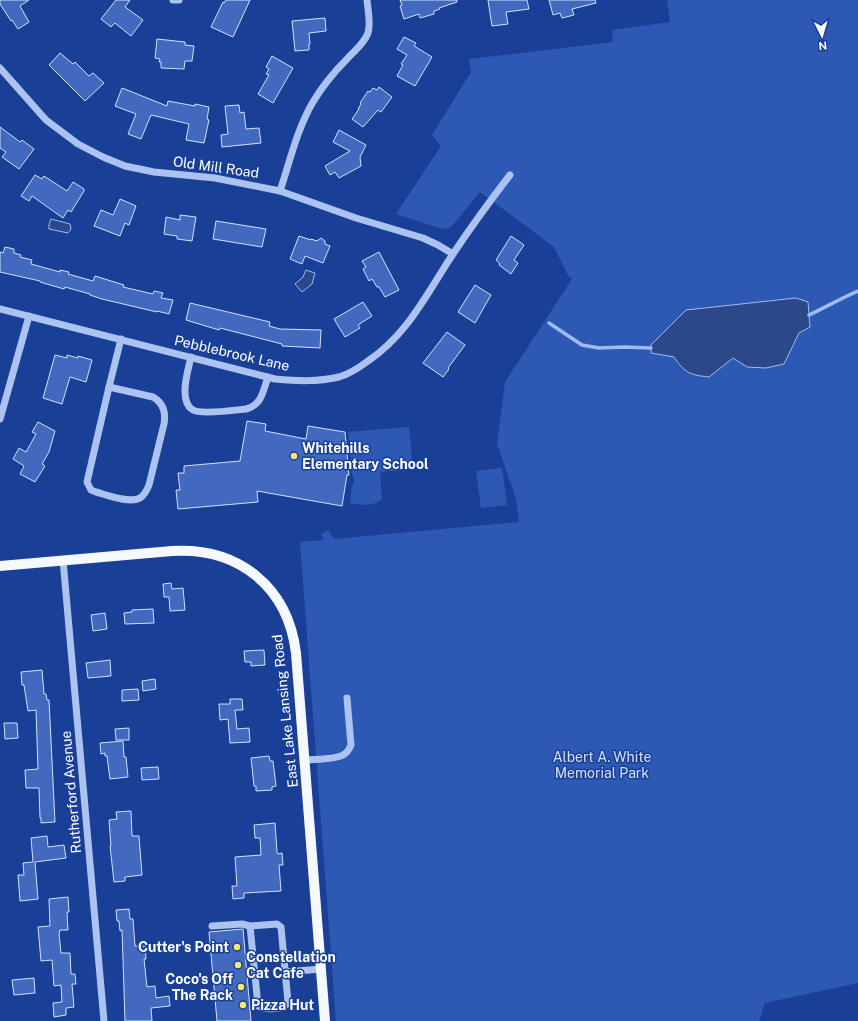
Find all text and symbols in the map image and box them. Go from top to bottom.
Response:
north arrow [802,16,842,56]
text: N [818,40,828,52]
street label: Old Mill Road [172,153,260,181]
street label: Pebblebrook Lane [173,332,291,374]
place label: Whitehills Elementary School [302,440,429,472]
marker: Whitehills Elementary School [289,451,299,461]
street label: East Lake Lansing Road [269,634,301,788]
street label: Rutherford Avenue [58,730,84,854]
park label: Albert A. White Memorial Park [553,749,651,781]
place label: Cutter's Point [138,939,229,955]
marker: Cutter's Point [232,942,242,952]
place label: Constellation Cat Cafe [246,949,336,981]
marker: Constellation Cat Cafe [233,960,243,970]
place label: Coco's Off The Rack [165,971,233,1003]
marker: Coco's Off The Rack [236,982,246,992]
place label: Pizza Hut [251,997,314,1013]
marker: Pizza Hut [238,1000,248,1010]

